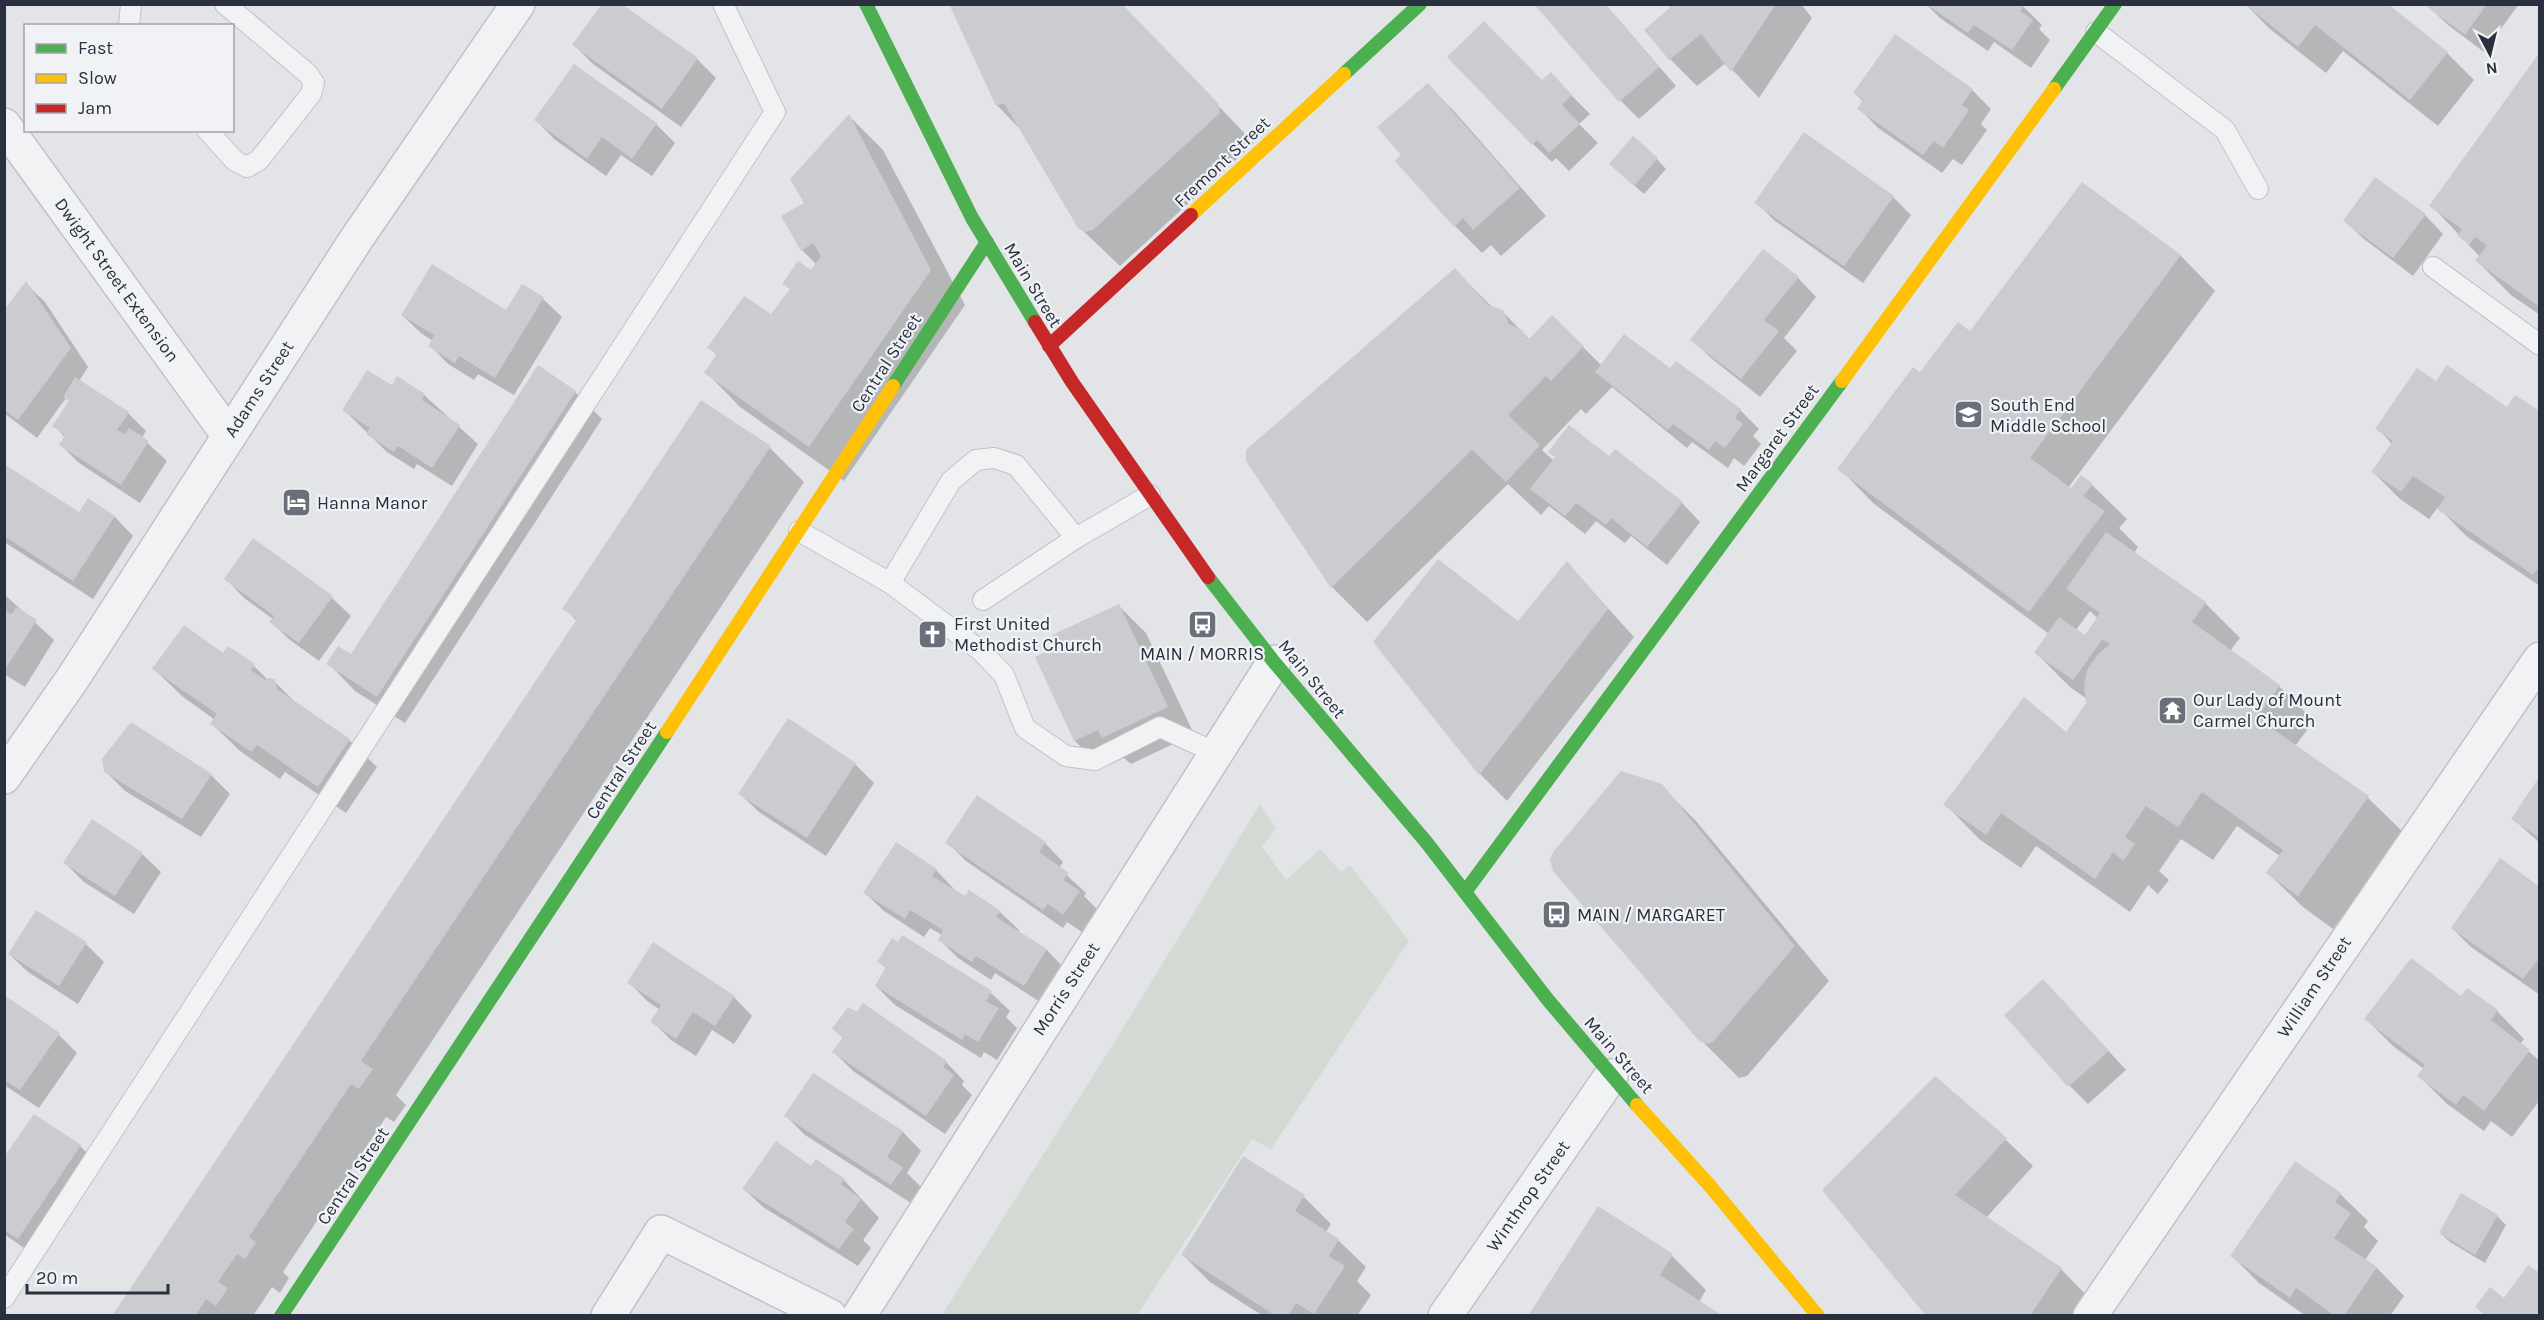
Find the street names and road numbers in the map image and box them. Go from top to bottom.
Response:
street label: Fremont Street [1169,112,1275,212]
street label: Dwight Street Extension [50,194,184,366]
street label: Main Street [999,239,1067,332]
street label: Central Street [846,309,926,416]
street label: Adams Street [220,336,299,441]
street label: Margaret Street [1731,380,1824,496]
street label: Main Street [1274,635,1351,723]
street label: Central Street [581,716,661,823]
street label: William Street [2272,932,2356,1042]
street label: Morris Street [1028,938,1104,1040]
street label: Main Street [1580,1012,1659,1098]
street label: Central Street [312,1123,394,1229]
street label: Winthrop Street [1482,1136,1575,1256]

